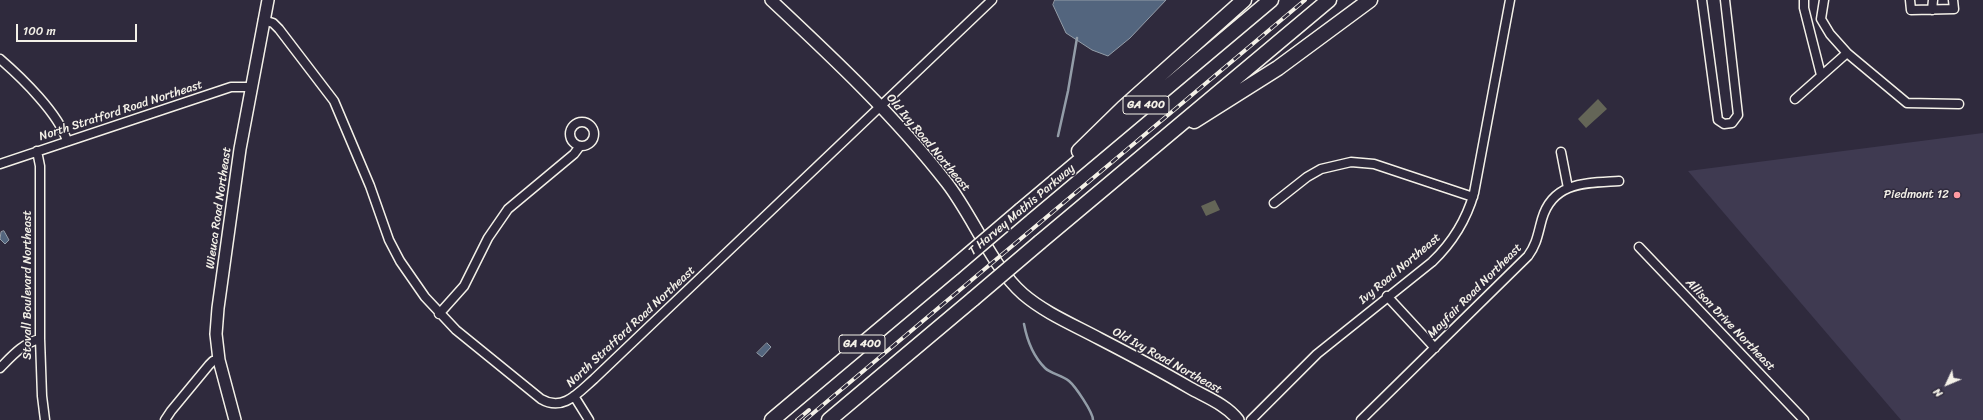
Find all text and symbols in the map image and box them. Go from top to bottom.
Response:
scale bar [18,16,139,42]
text: 100 m [23,20,56,42]
street label: North Stratford Road Northeast [37,78,205,144]
street label: Old Ivy Road Northeast [883,91,973,195]
road number: GA 400 [1123,96,1169,114]
street label: Wieuca Road Northeast [203,146,235,270]
street label: T Harvey Mathis Parkway [966,161,1078,259]
place label: Piedmont 12 [1884,188,1949,202]
marker: Piedmont 12 [1952,190,1962,200]
street label: Stovall Boulevard Northeast [21,210,35,360]
street label: Ivy Road Northeast [1356,231,1444,307]
street label: Mayfair Road Northeast [1425,241,1525,341]
street label: North Stratford Road Northeast [564,263,698,391]
street label: Allison Drive Northeast [1682,276,1778,374]
street label: Old Ivy Road Northeast [1110,325,1224,397]
road number: GA 400 [839,335,885,353]
north arrow [1927,364,1967,404]
text: N [1929,383,1947,402]

